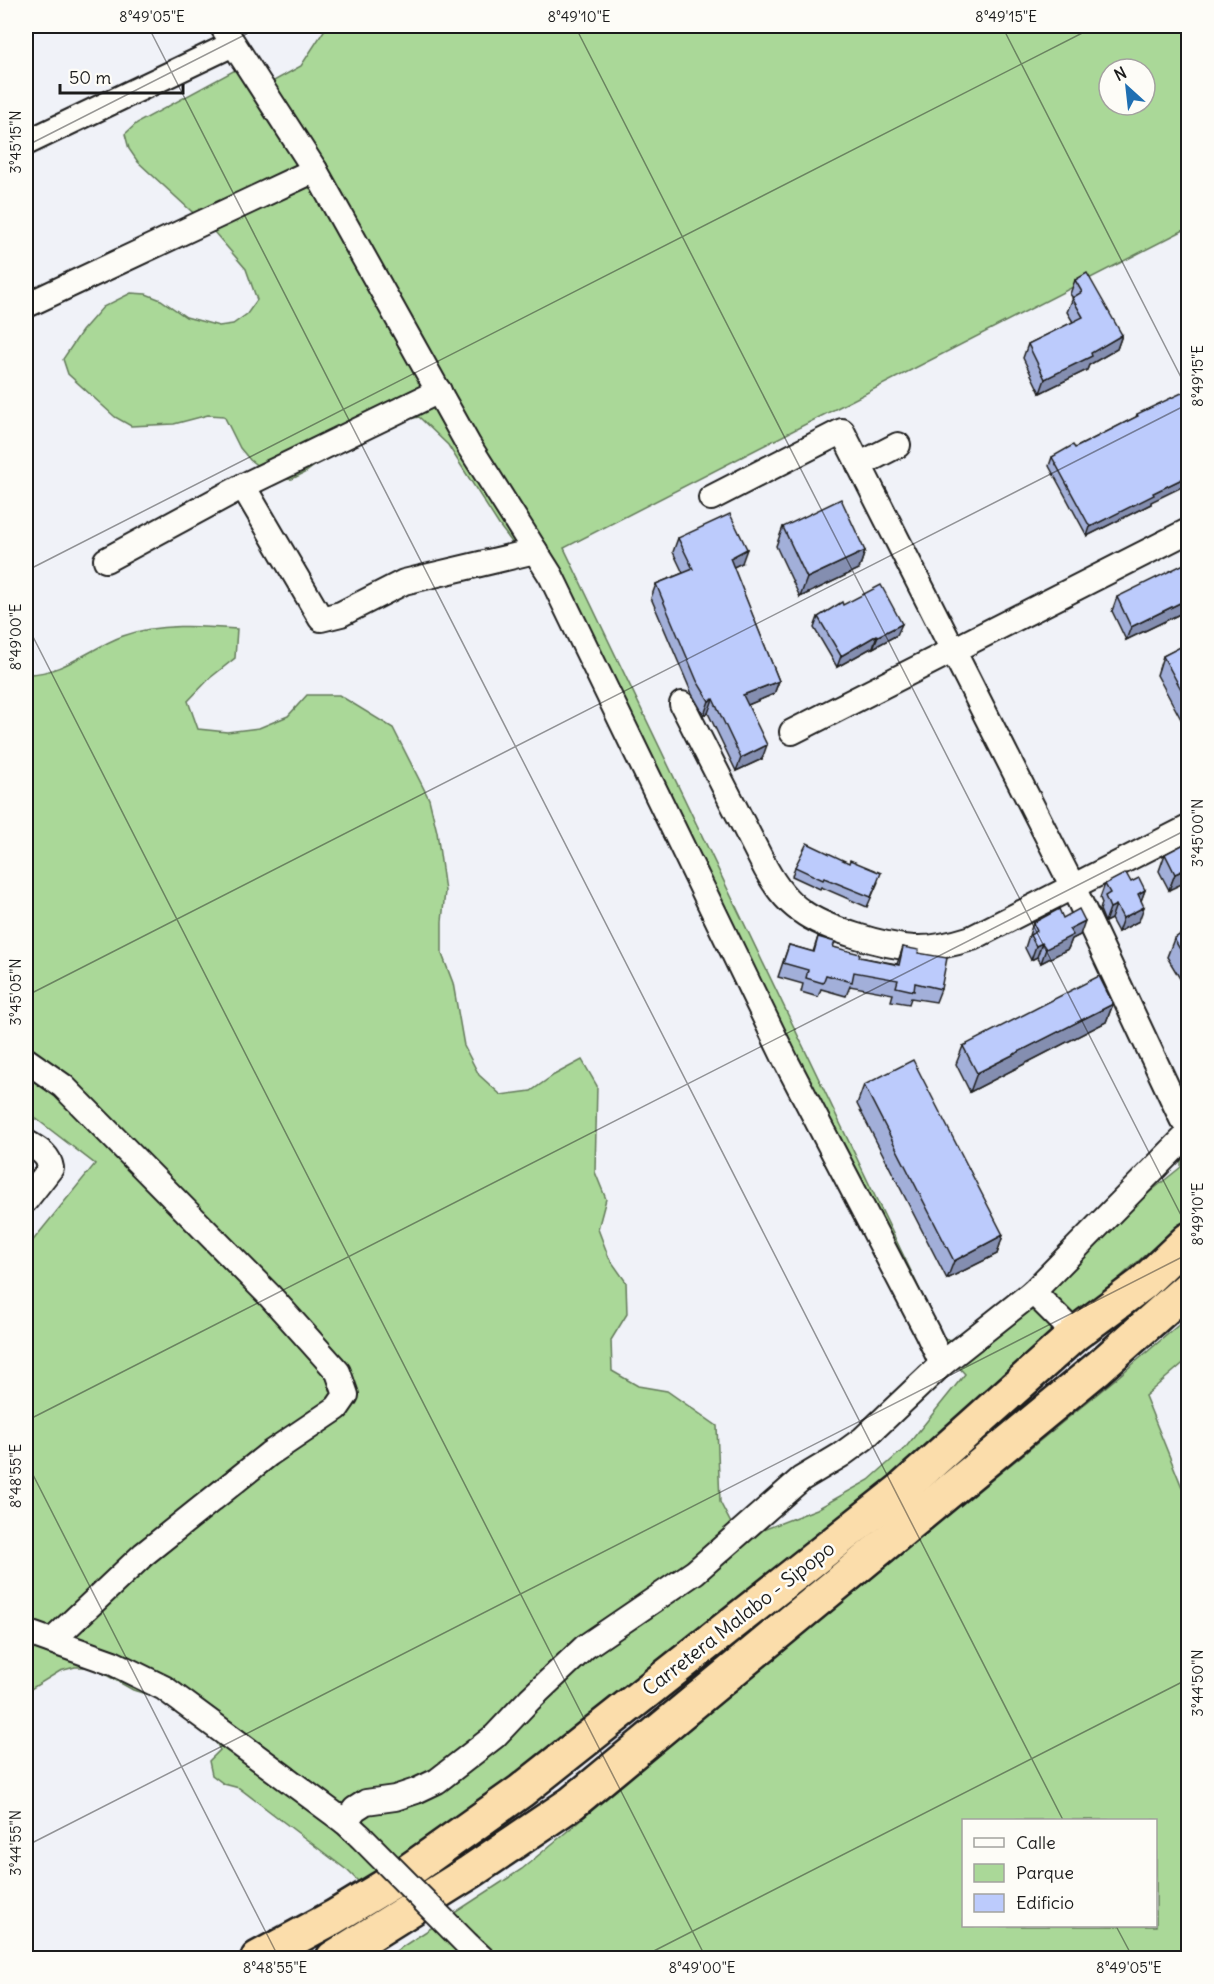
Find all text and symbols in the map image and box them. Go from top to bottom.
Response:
text: 8°49'05"E [119,7,185,26]
text: 8°49'10"E [547,7,611,26]
text: 8°49'15"E [975,7,1037,26]
scale bar [60,57,183,95]
north arrow [1097,57,1157,117]
text: N [1111,62,1130,85]
text: 50 m [69,66,111,89]
text: 3°45'15"N [6,110,25,174]
text: 8°49'15"E [1188,345,1207,407]
text: 8°49'00"E [6,603,25,671]
text: 3°45'00"N [1188,799,1207,867]
text: 3°45'05"N [6,958,25,1026]
text: 8°49'10"E [1188,1182,1207,1246]
text: 8°48'55"E [6,1443,25,1508]
street label: Carretera Malabo - Sipopo [637,1535,839,1701]
text: 3°44'50"N [1188,1649,1207,1717]
text: 3°44'55"N [6,1810,25,1876]
legend [962,1819,1157,1927]
text: Calle [1016,1831,1056,1854]
text: Parque [1016,1861,1074,1884]
text: Edificio [1016,1891,1074,1914]
text: 8°48'55"E [243,1958,308,1977]
text: 8°49'00"E [668,1958,736,1977]
text: 8°49'05"E [1096,1958,1162,1977]

